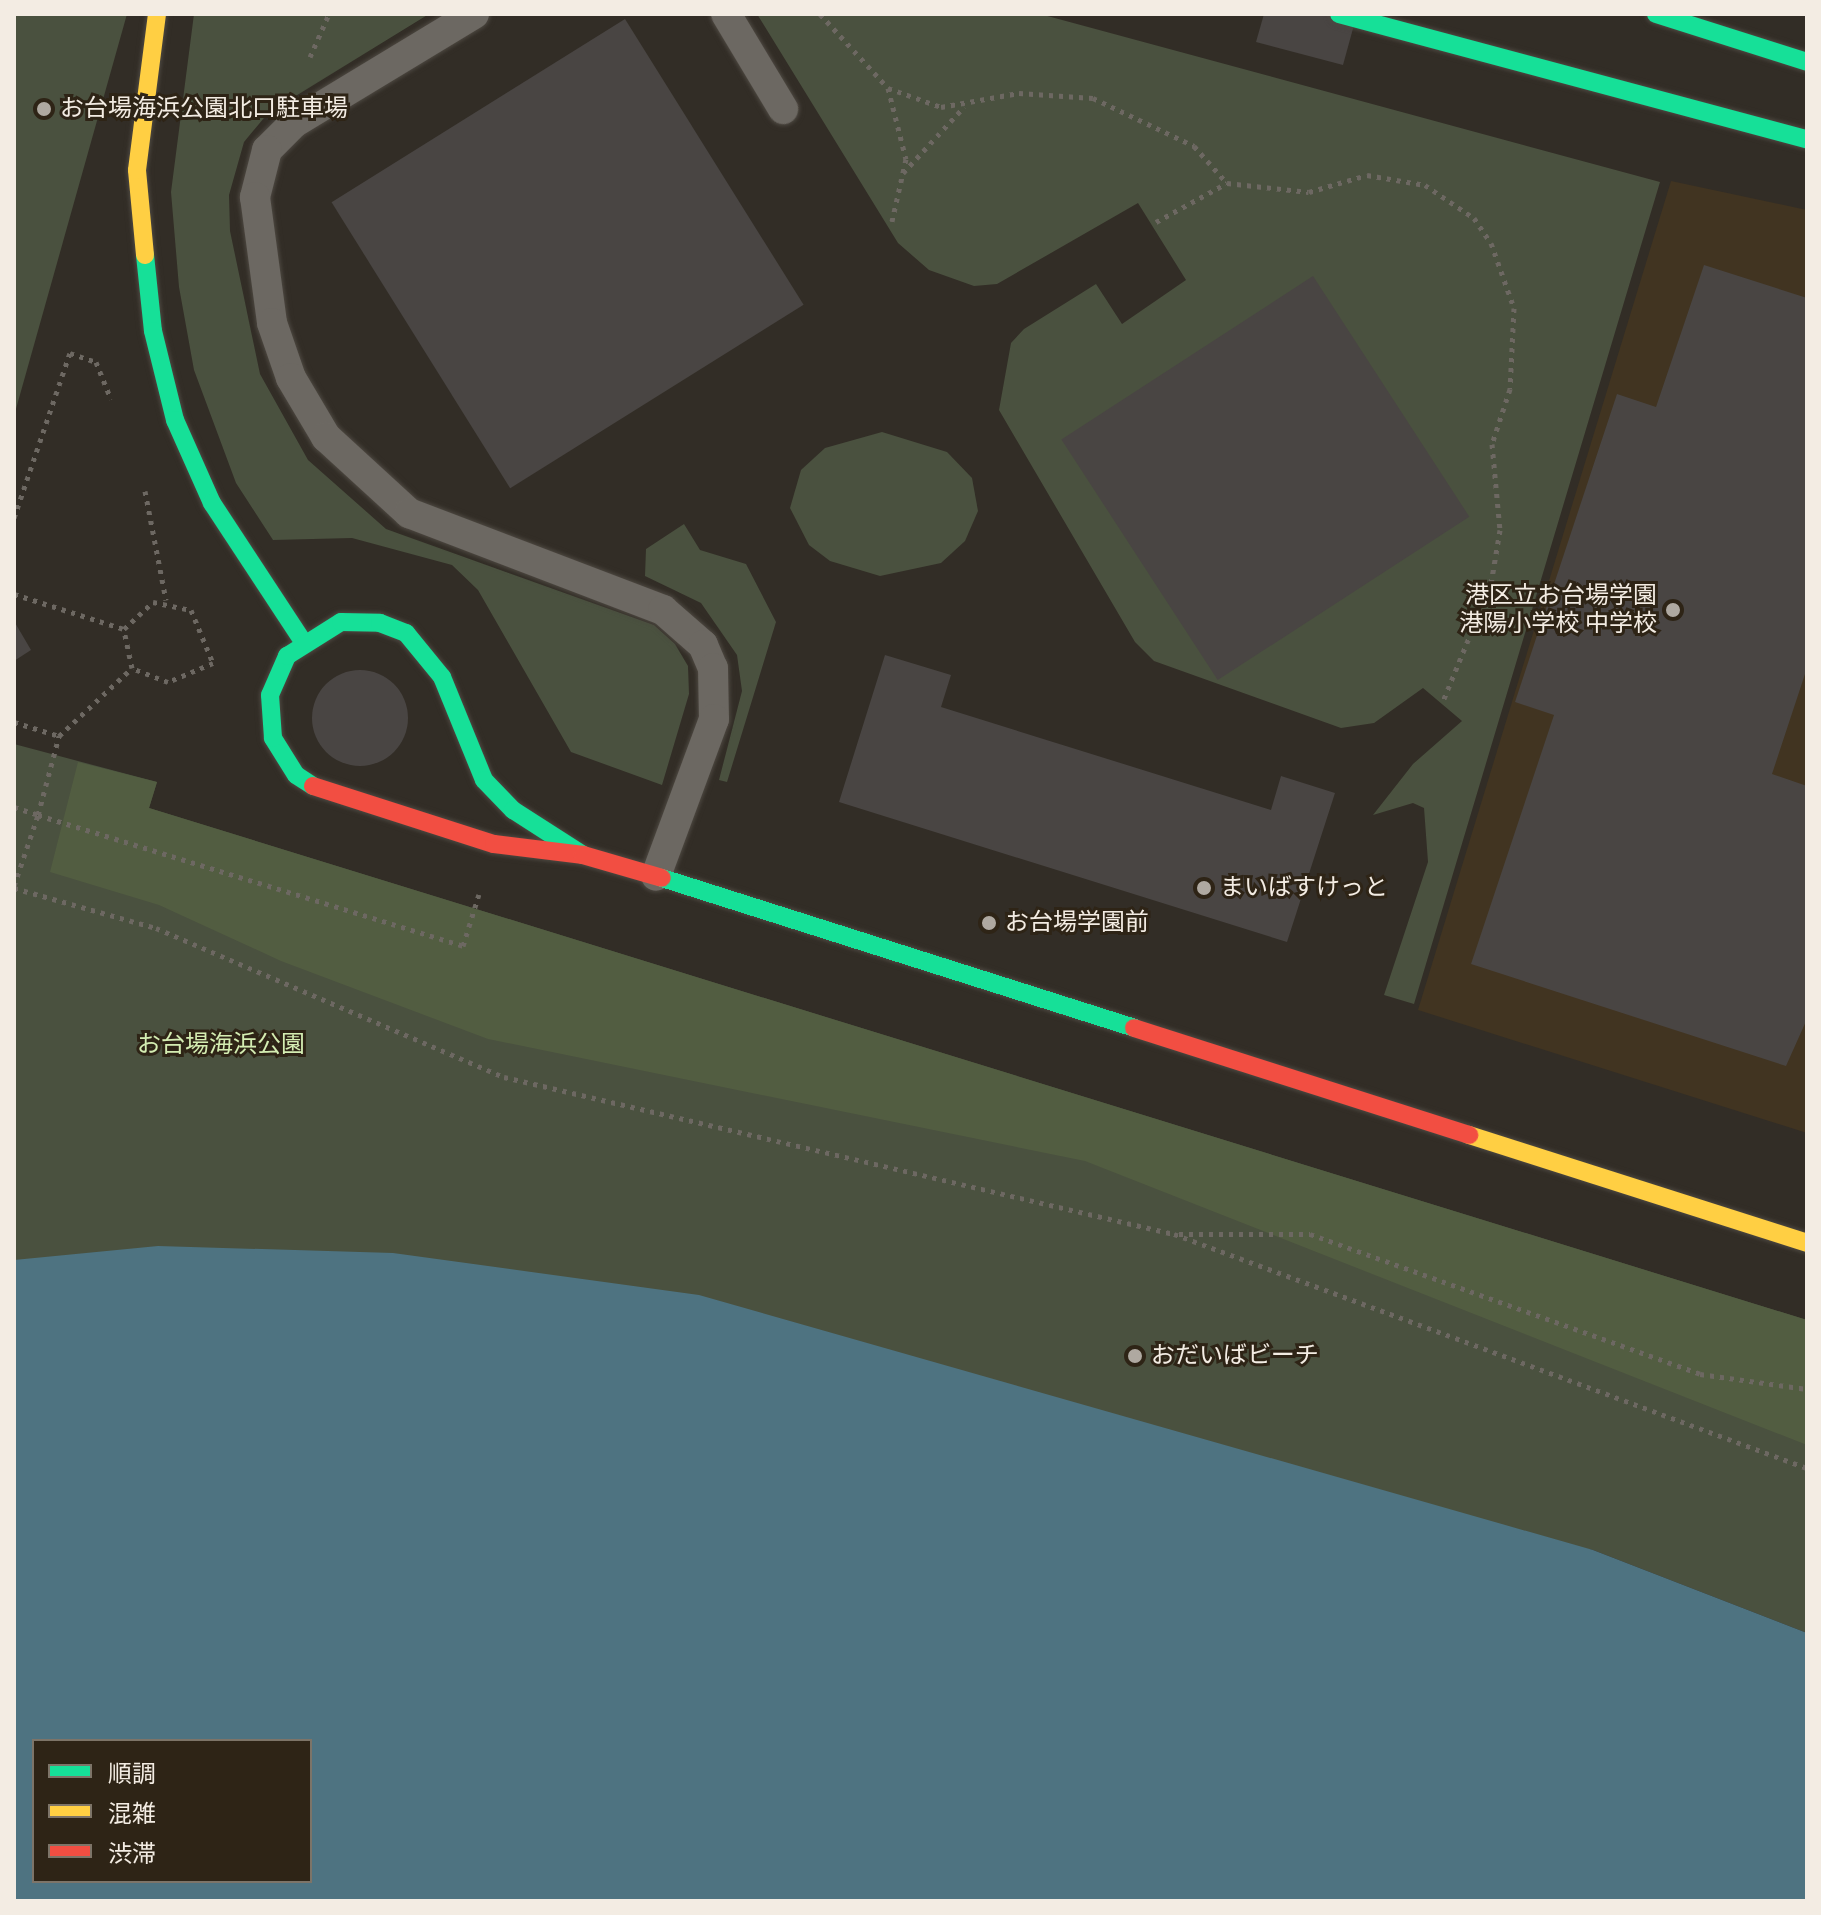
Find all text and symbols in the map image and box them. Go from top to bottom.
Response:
place label: お台場海浜公園北口駐車場 [60,95,348,123]
marker: お台場海浜公園北口駐車場 [35,100,53,118]
place label: 港区立お台場学園 港陽小学校 中学校 [1459,582,1657,638]
marker: 港区立お台場学園 港陽小学校 中学校 [1664,601,1682,619]
place label: まいばすけっと [1220,874,1388,902]
marker: まいばすけっと [1195,879,1213,897]
place label: お台場学園前 [1005,909,1149,937]
marker: お台場学園前 [980,914,998,932]
park label: お台場海浜公園 [137,1031,305,1059]
place label: おだいばビーチ [1151,1342,1319,1370]
marker: おだいばビーチ [1126,1347,1144,1365]
legend [32,1739,312,1883]
text: 順調 [108,1760,156,1788]
text: 混雑 [108,1800,156,1828]
text: 渋滞 [108,1840,156,1868]

